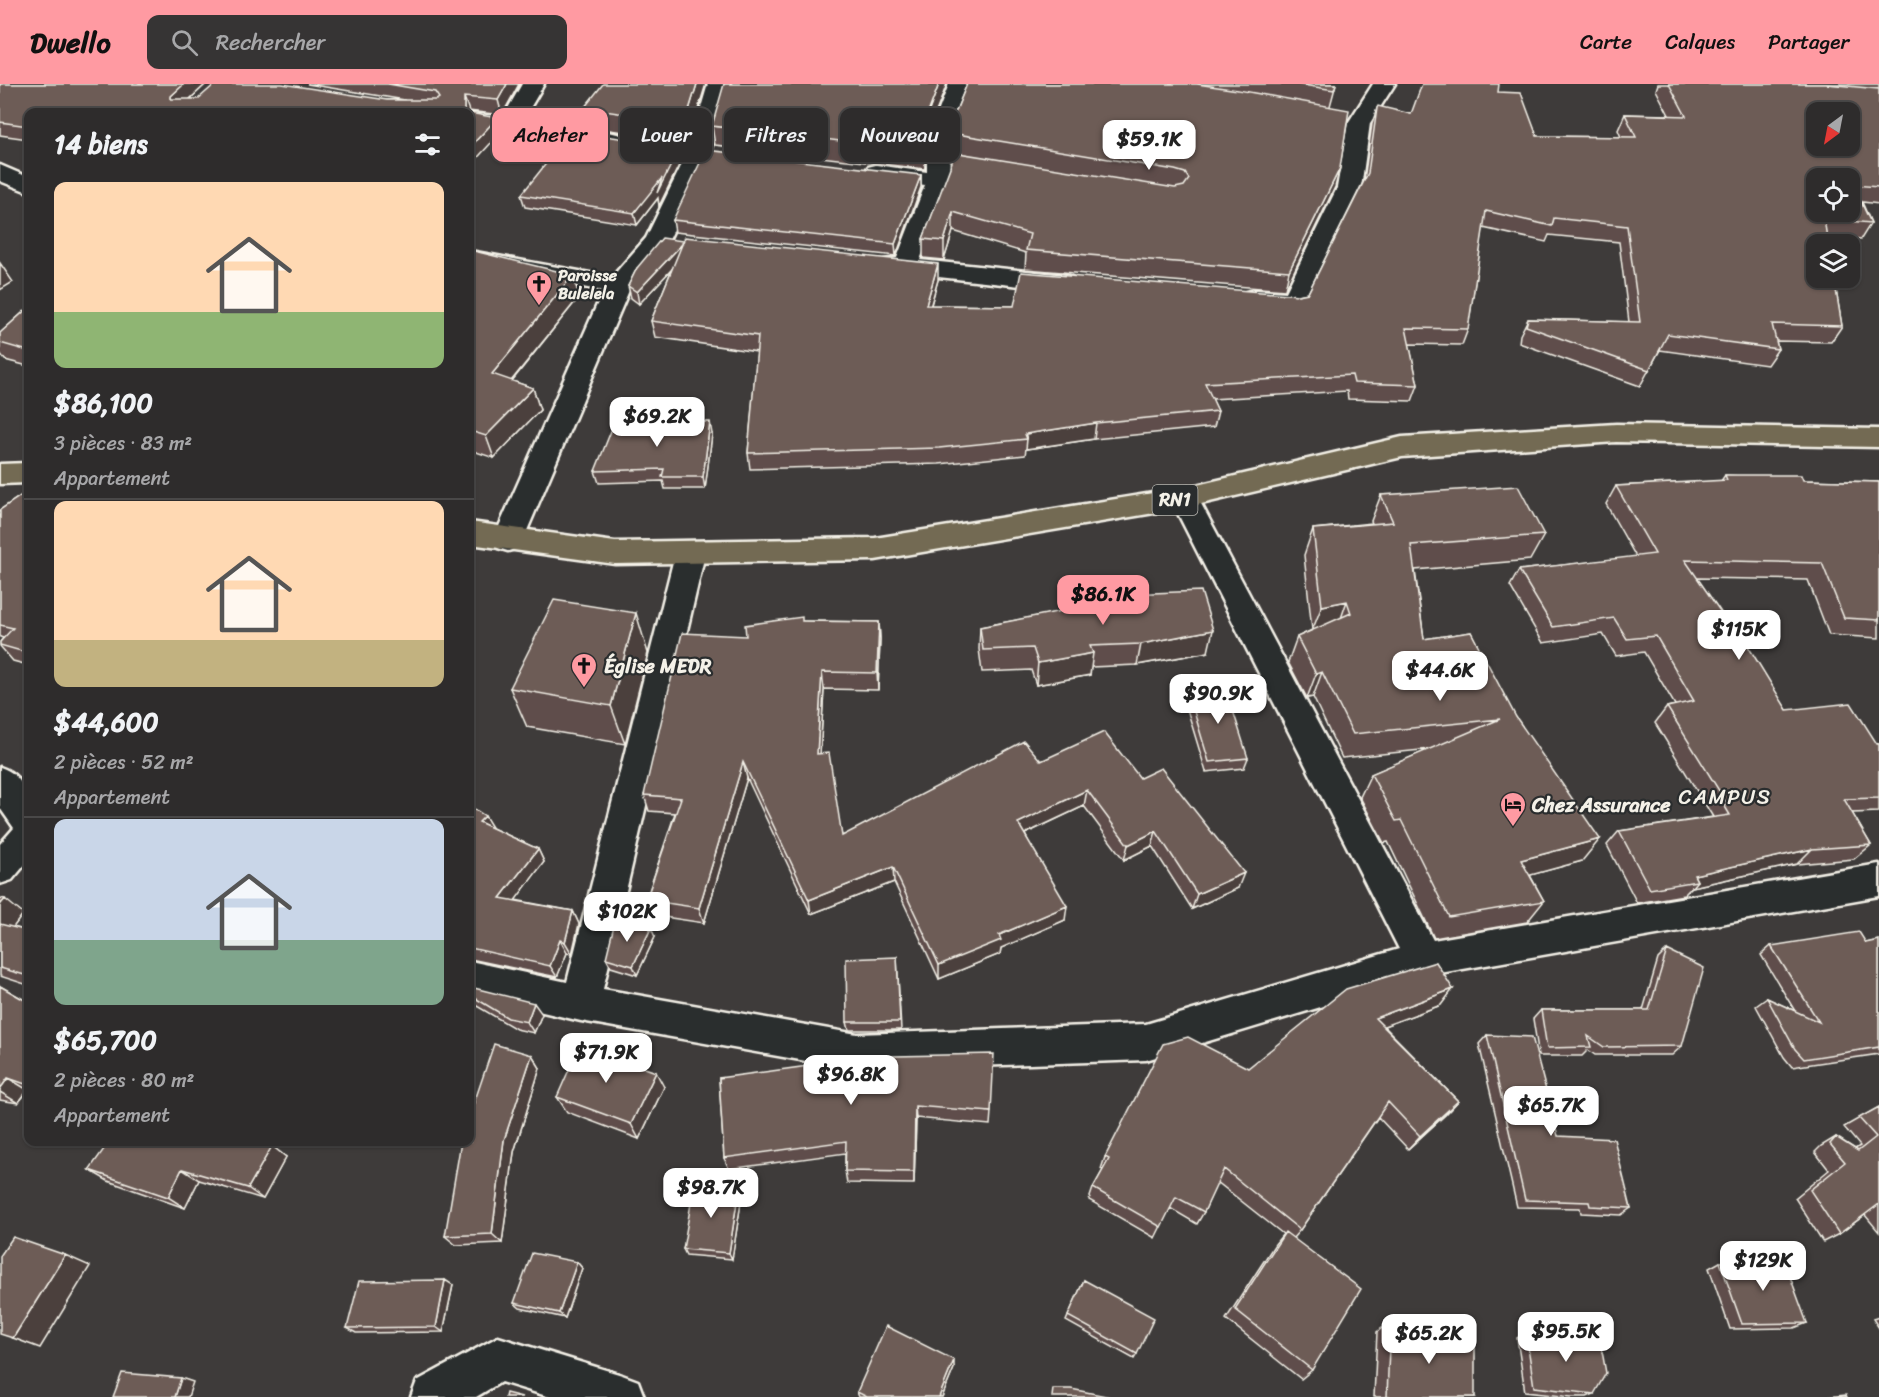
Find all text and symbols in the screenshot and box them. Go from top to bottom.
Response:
search box [147,15,567,69]
text: Dwello [30,18,111,67]
text: Rechercher [216,23,325,62]
text: Carte [1580,23,1632,61]
text: Calques [1665,23,1735,61]
text: Partager [1768,23,1849,61]
icon: search [168,26,201,59]
north arrow [1806,102,1860,156]
map controls [1806,102,1860,288]
chip: Acheter [492,108,608,162]
chip: Louer [620,108,712,162]
chip: Filtres [724,108,828,162]
chip: Nouveau [840,108,960,162]
pin: $59.1K [1100,120,1198,171]
text: 14 biens [54,121,148,167]
text: $59.1K [1117,122,1181,157]
icon: filters [411,128,444,161]
button: locate [1806,168,1860,222]
icon: home [195,221,303,329]
button: layers [1806,234,1860,288]
place label: Paroisse Bulelela [558,261,618,308]
church icon: Paroisse Bulelela [524,269,554,307]
text: $86,100 [54,380,153,426]
pin: $69.2K [608,397,706,448]
text: $69.2K [624,399,690,434]
text: 3 pièces · 83 m² [54,426,192,461]
text: Appartement [54,461,170,496]
road number: RN1 [1152,485,1198,515]
icon: home [195,540,303,648]
pin: $86.1K [1054,575,1152,626]
text: $86.1K [1071,577,1135,612]
pin: $115K [1697,610,1781,661]
text: $115K [1712,612,1767,647]
place label: Église MEDR [604,649,711,684]
church icon: Église MEDR [569,651,599,689]
pin: $44.6K [1391,651,1489,702]
text: $44.6K [1406,653,1474,688]
pin: $90.9K [1169,674,1267,725]
text: $90.9K [1184,676,1252,711]
text: $44,600 [54,699,159,745]
text: 2 pièces · 52 m² [54,745,194,780]
district label: CAMPUS [1679,778,1771,816]
text: Appartement [54,780,170,815]
place label: Chez Assurance [1531,788,1671,823]
hotel icon: Chez Assurance [1498,790,1528,828]
icon: home [195,858,303,966]
pin: $102K [585,892,669,943]
text: $102K [598,894,656,929]
text: $65,700 [54,1017,157,1063]
pin: $71.9K [557,1033,655,1084]
text: $71.9K [574,1035,638,1070]
pin: $96.8K [802,1055,900,1106]
text: $96.8K [817,1057,885,1092]
text: 2 pièces · 80 m² [54,1063,194,1098]
pin: $65.7K [1502,1086,1600,1137]
text: $65.7K [1518,1088,1584,1123]
text: Appartement [54,1098,170,1133]
pin: $98.7K [662,1168,760,1219]
text: $98.7K [677,1170,745,1205]
pin: $129K [1721,1241,1805,1292]
text: $129K [1734,1243,1792,1278]
pin: $95.5K [1517,1312,1615,1363]
pin: $65.2K [1380,1314,1478,1365]
text: $95.5K [1532,1314,1600,1349]
text: $65.2K [1396,1316,1462,1351]

